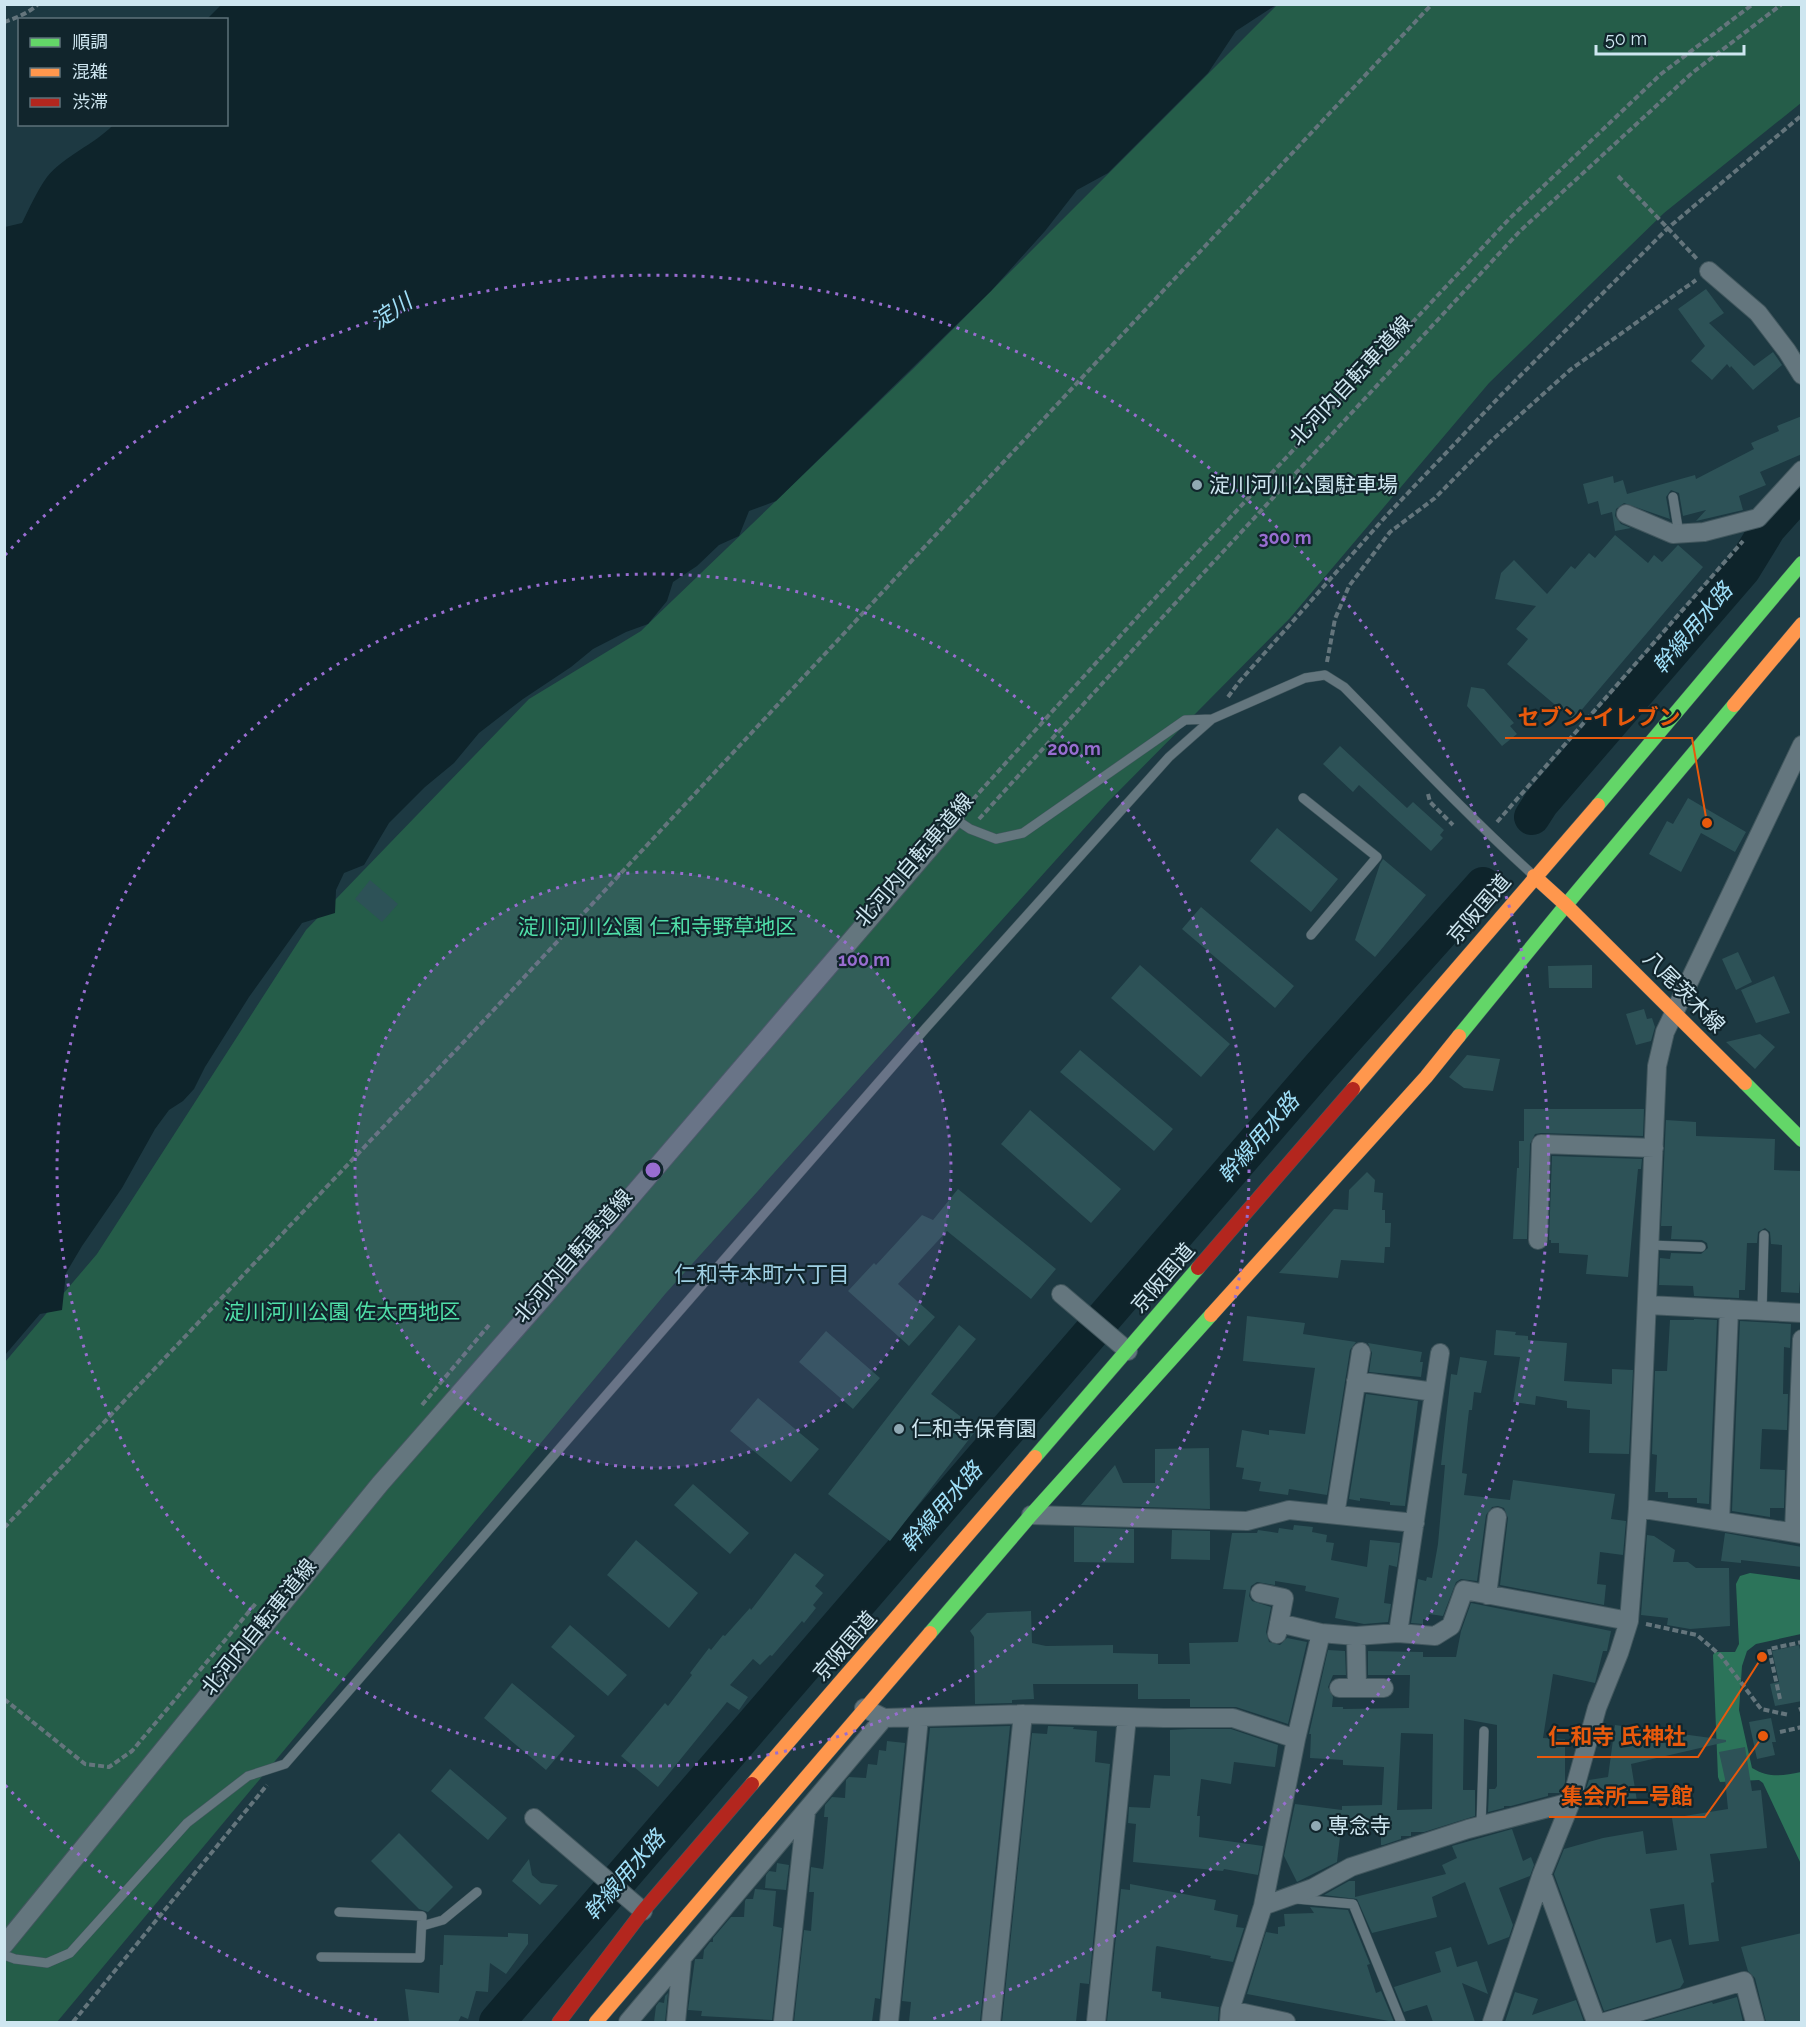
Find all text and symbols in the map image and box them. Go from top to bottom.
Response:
legend [18,18,228,126]
scale bar [1596,18,1744,56]
text: 50 m [1605,28,1647,49]
text: 順調 [72,31,108,52]
text: 混雑 [72,61,108,82]
text: 渋滞 [72,91,108,112]
water label: 淀川 [365,287,418,334]
street label: 北河内自転車道線 [1284,311,1417,451]
place label: 淀川河川公園駐車場 [1209,472,1398,497]
marker: 淀川河川公園駐車場 [1190,478,1204,492]
text: 300 m [1258,527,1312,548]
water label: 幹線用水路 [1647,576,1739,678]
callout: セブン-イレブン [1505,698,1692,738]
text: セブン-イレブン [1517,704,1681,730]
text: 200 m [1047,738,1101,759]
street label: 北河内自転車道線 [849,788,978,931]
street label: 京阪国道 [1442,869,1516,949]
park label: 淀川河川公園 仁和寺野草地区 [518,914,796,939]
street label: 八尾茨木線 [1638,946,1730,1038]
text: 100 m [838,949,890,970]
water label: 幹線用水路 [1212,1086,1305,1188]
centre of rings [643,1160,663,1180]
street label: 北河内自転車道線 [508,1184,637,1327]
street label: 京阪国道 [1126,1238,1200,1318]
district label: 仁和寺本町六丁目 [674,1261,850,1287]
park label: 淀川河川公園 佐太西地区 [224,1299,460,1324]
place label: 仁和寺保育園 [911,1416,1037,1441]
marker: 仁和寺保育園 [892,1422,906,1436]
water label: 幹線用水路 [895,1455,988,1557]
street label: 北河内自転車道線 [196,1554,321,1700]
street label: 京阪国道 [808,1606,882,1686]
callout: 仁和寺 氏神社 [1537,1717,1698,1757]
text: 仁和寺 氏神社 [1548,1723,1686,1749]
callout: 集会所二号館 [1549,1777,1705,1817]
text: 集会所二号館 [1561,1783,1693,1809]
place label: 専念寺 [1328,1813,1391,1838]
marker: 専念寺 [1309,1819,1323,1833]
water label: 幹線用水路 [578,1823,671,1925]

